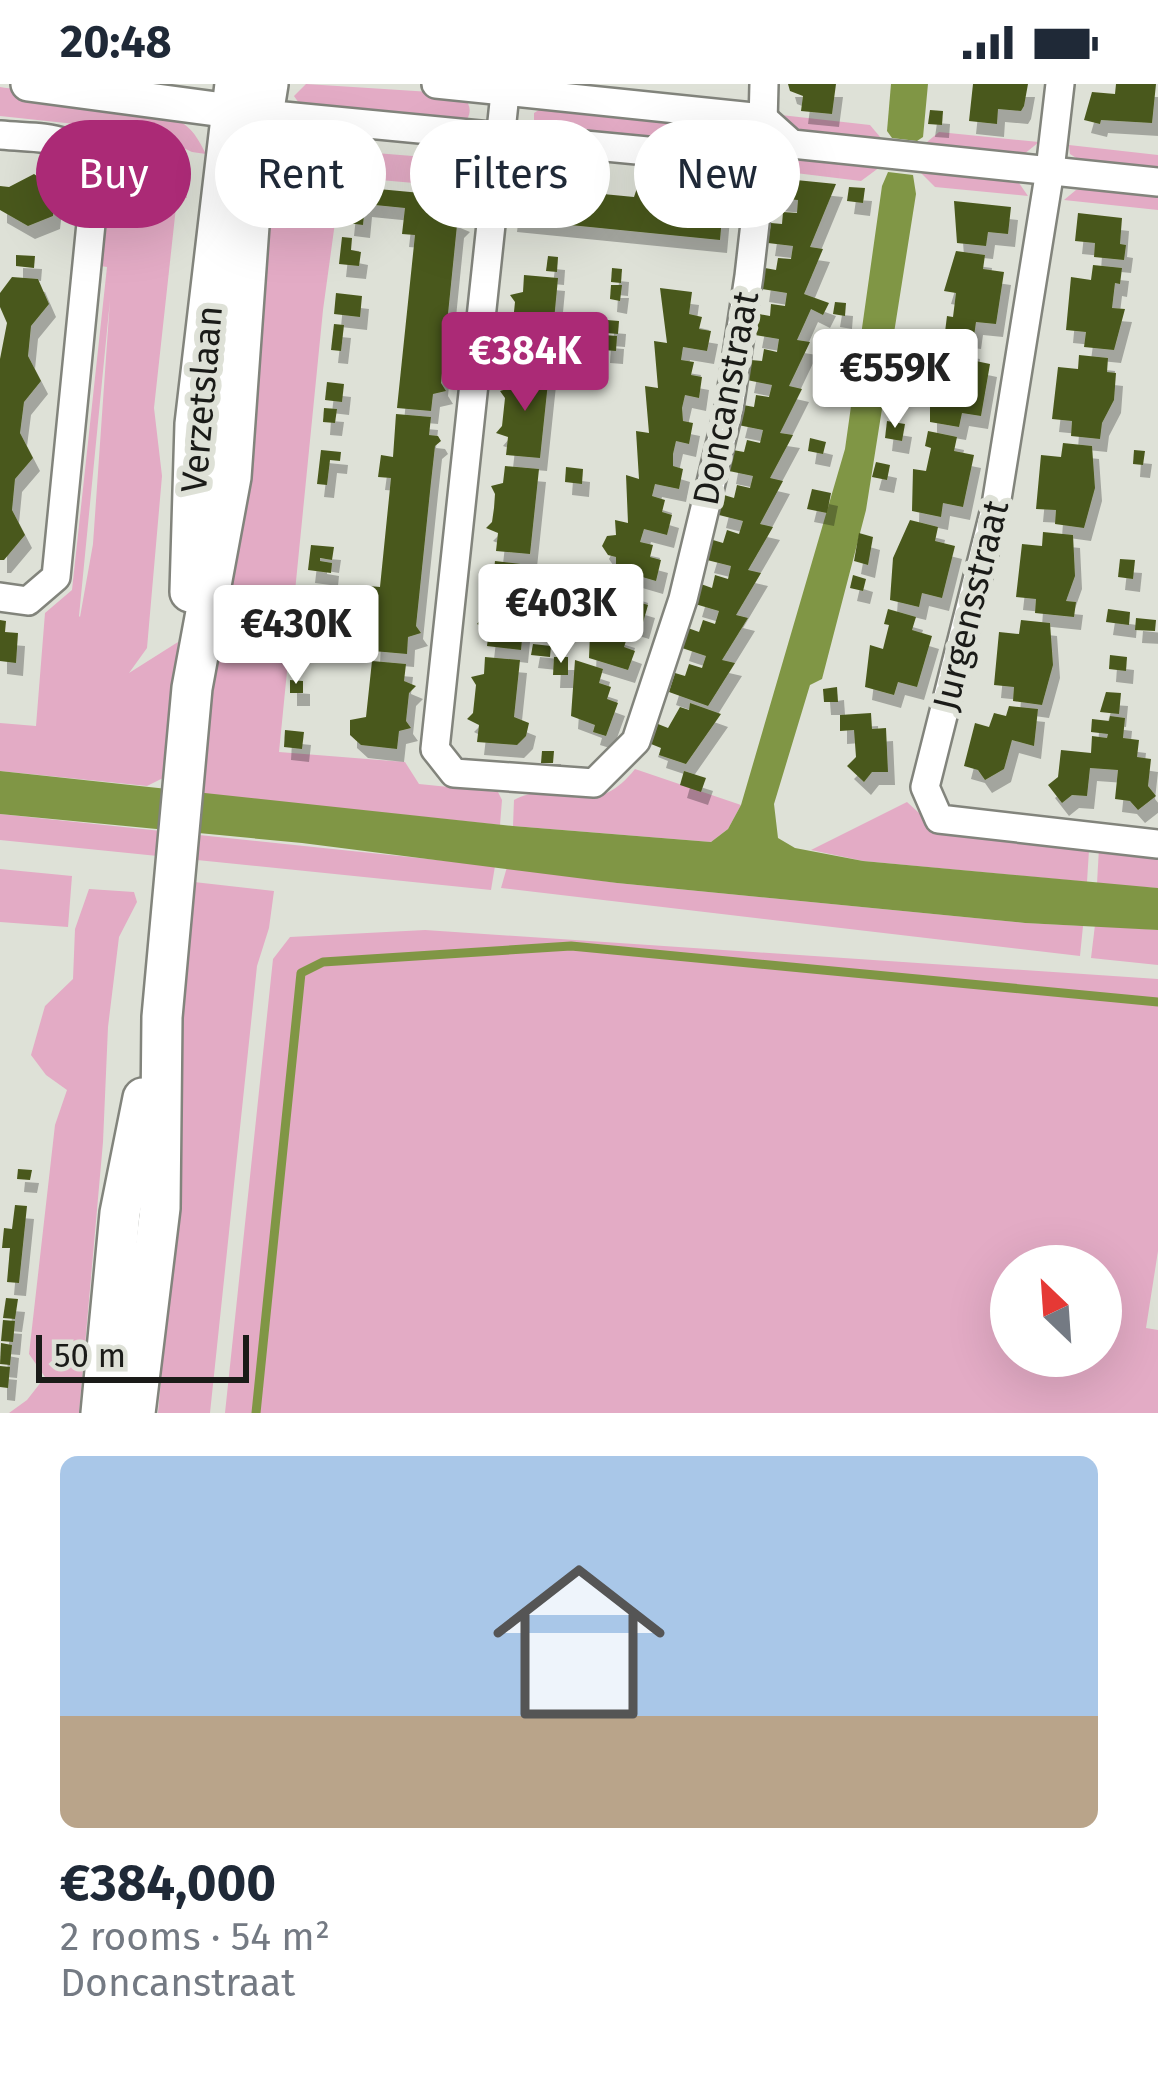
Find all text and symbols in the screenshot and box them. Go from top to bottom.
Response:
text: 20:48 [60,15,172,69]
chip: Buy [36,120,191,228]
chip: Rent [215,120,386,228]
chip: Filters [410,120,610,228]
chip: New [634,120,800,228]
street label: Doncanstraat [684,287,768,509]
street label: Verzetslaan [172,304,232,494]
pin: €384K [441,312,609,414]
text: €384K [469,328,581,374]
pin: €559K [811,329,979,431]
text: €559K [840,345,950,391]
street label: Jurgensstraat [924,496,1018,715]
pin: €403K [477,564,645,666]
text: €403K [505,580,617,626]
pin: €430K [212,585,380,687]
text: €430K [241,601,352,647]
north arrow [990,1245,1122,1377]
map controls [990,1245,1122,1377]
scale bar [36,1329,249,1382]
text: 50 m [54,1336,126,1376]
icon: home [471,1534,687,1750]
text: €384,000 [60,1852,276,1914]
text: 2 rooms · 54 m² [60,1914,330,1960]
text: Doncanstraat [60,1960,295,2006]

